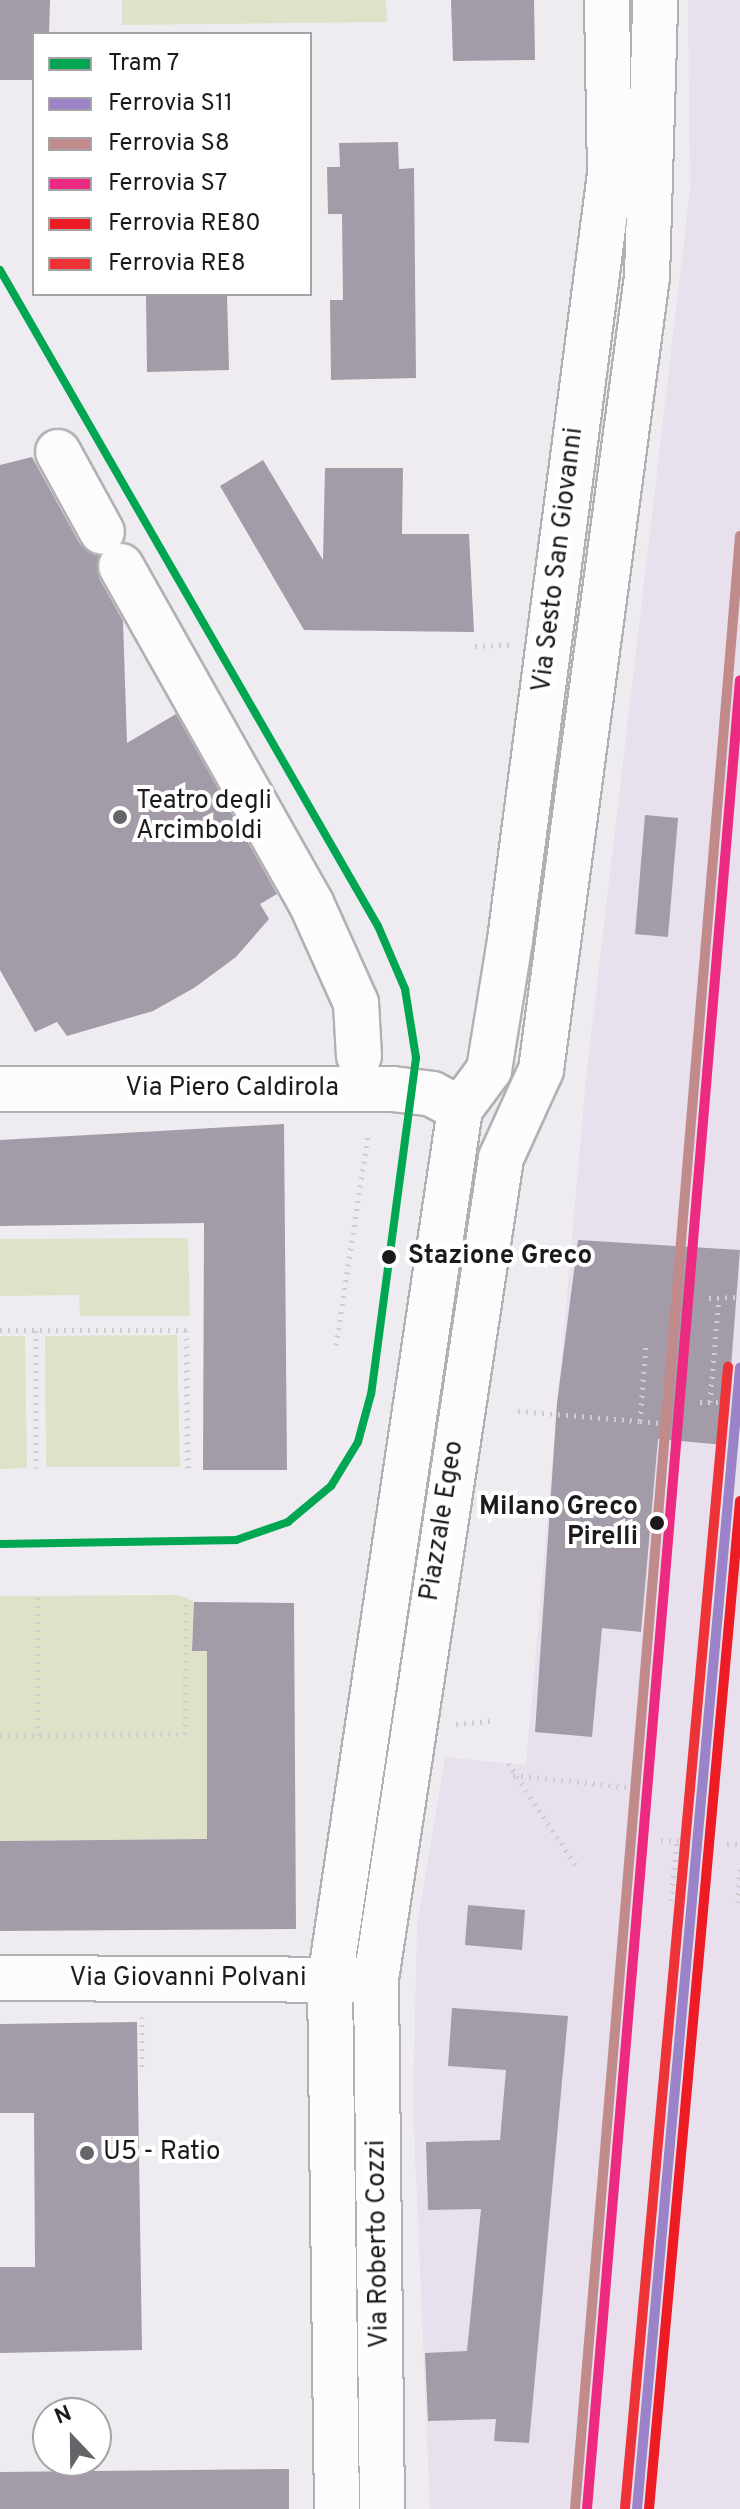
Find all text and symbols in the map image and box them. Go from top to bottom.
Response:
legend [32,32,312,296]
text: Tram 7 [108,49,179,79]
text: Ferrovia S11 [108,89,233,119]
text: Ferrovia S8 [108,129,230,159]
text: Ferrovia S7 [108,169,227,199]
text: Ferrovia RE80 [108,209,261,239]
text: Ferrovia RE8 [108,249,246,279]
street label: Via Sesto San Giovanni [527,426,591,694]
place label: Teatro degli Arcimboldi [136,786,272,848]
marker: Teatro degli Arcimboldi [111,808,129,826]
street label: Via Piero Caldirola [125,1073,339,1105]
place label: Stazione Greco [408,1241,592,1273]
marker: Stazione Greco [377,1245,401,1269]
street label: Piazzale Egeo [415,1439,471,1603]
place label: Milano Greco Pirelli [479,1492,638,1554]
marker: Milano Greco Pirelli [645,1511,669,1535]
street label: Via Giovanni Polvani [69,1963,307,1995]
place label: U5 - Ratio [103,2137,220,2169]
street label: Via Roberto Cozzi [362,2139,396,2349]
marker: U5 - Ratio [78,2144,96,2162]
north arrow [32,2397,112,2477]
text: N [51,2401,76,2432]

